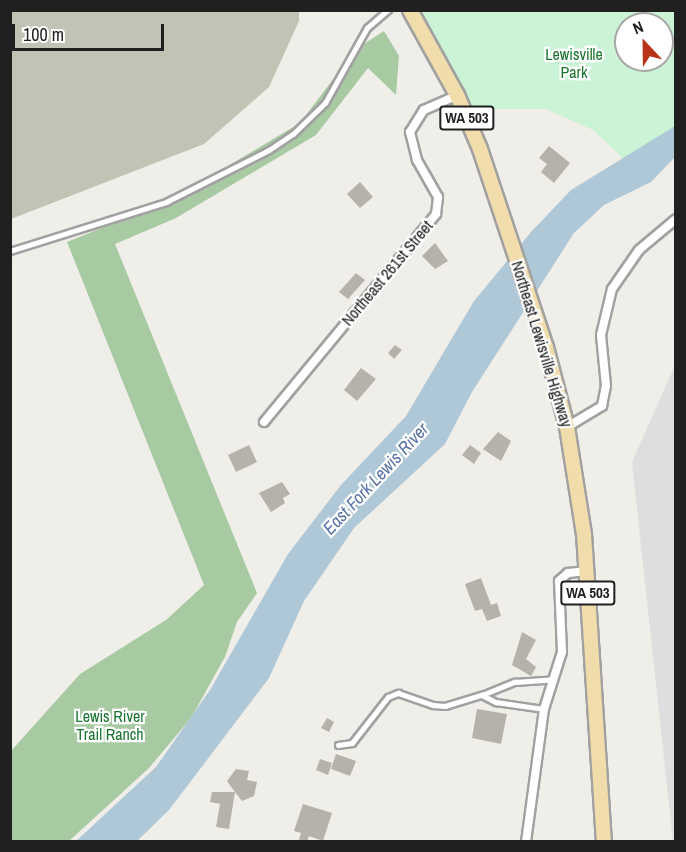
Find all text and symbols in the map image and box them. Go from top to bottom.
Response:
scale bar [15,12,166,50]
north arrow [614,12,674,72]
text: N [629,15,647,39]
text: 100 m [23,22,64,47]
park label: Lewisville Park [545,44,603,82]
road number: WA 503 [438,106,496,130]
street label: Northeast 261st Street [337,217,437,329]
street label: Northeast Lewisville Highway [508,259,576,429]
water label: East Fork Lewis River [319,419,433,539]
road number: WA 503 [560,581,616,605]
park label: Lewis River Trail Ranch [75,706,145,744]

